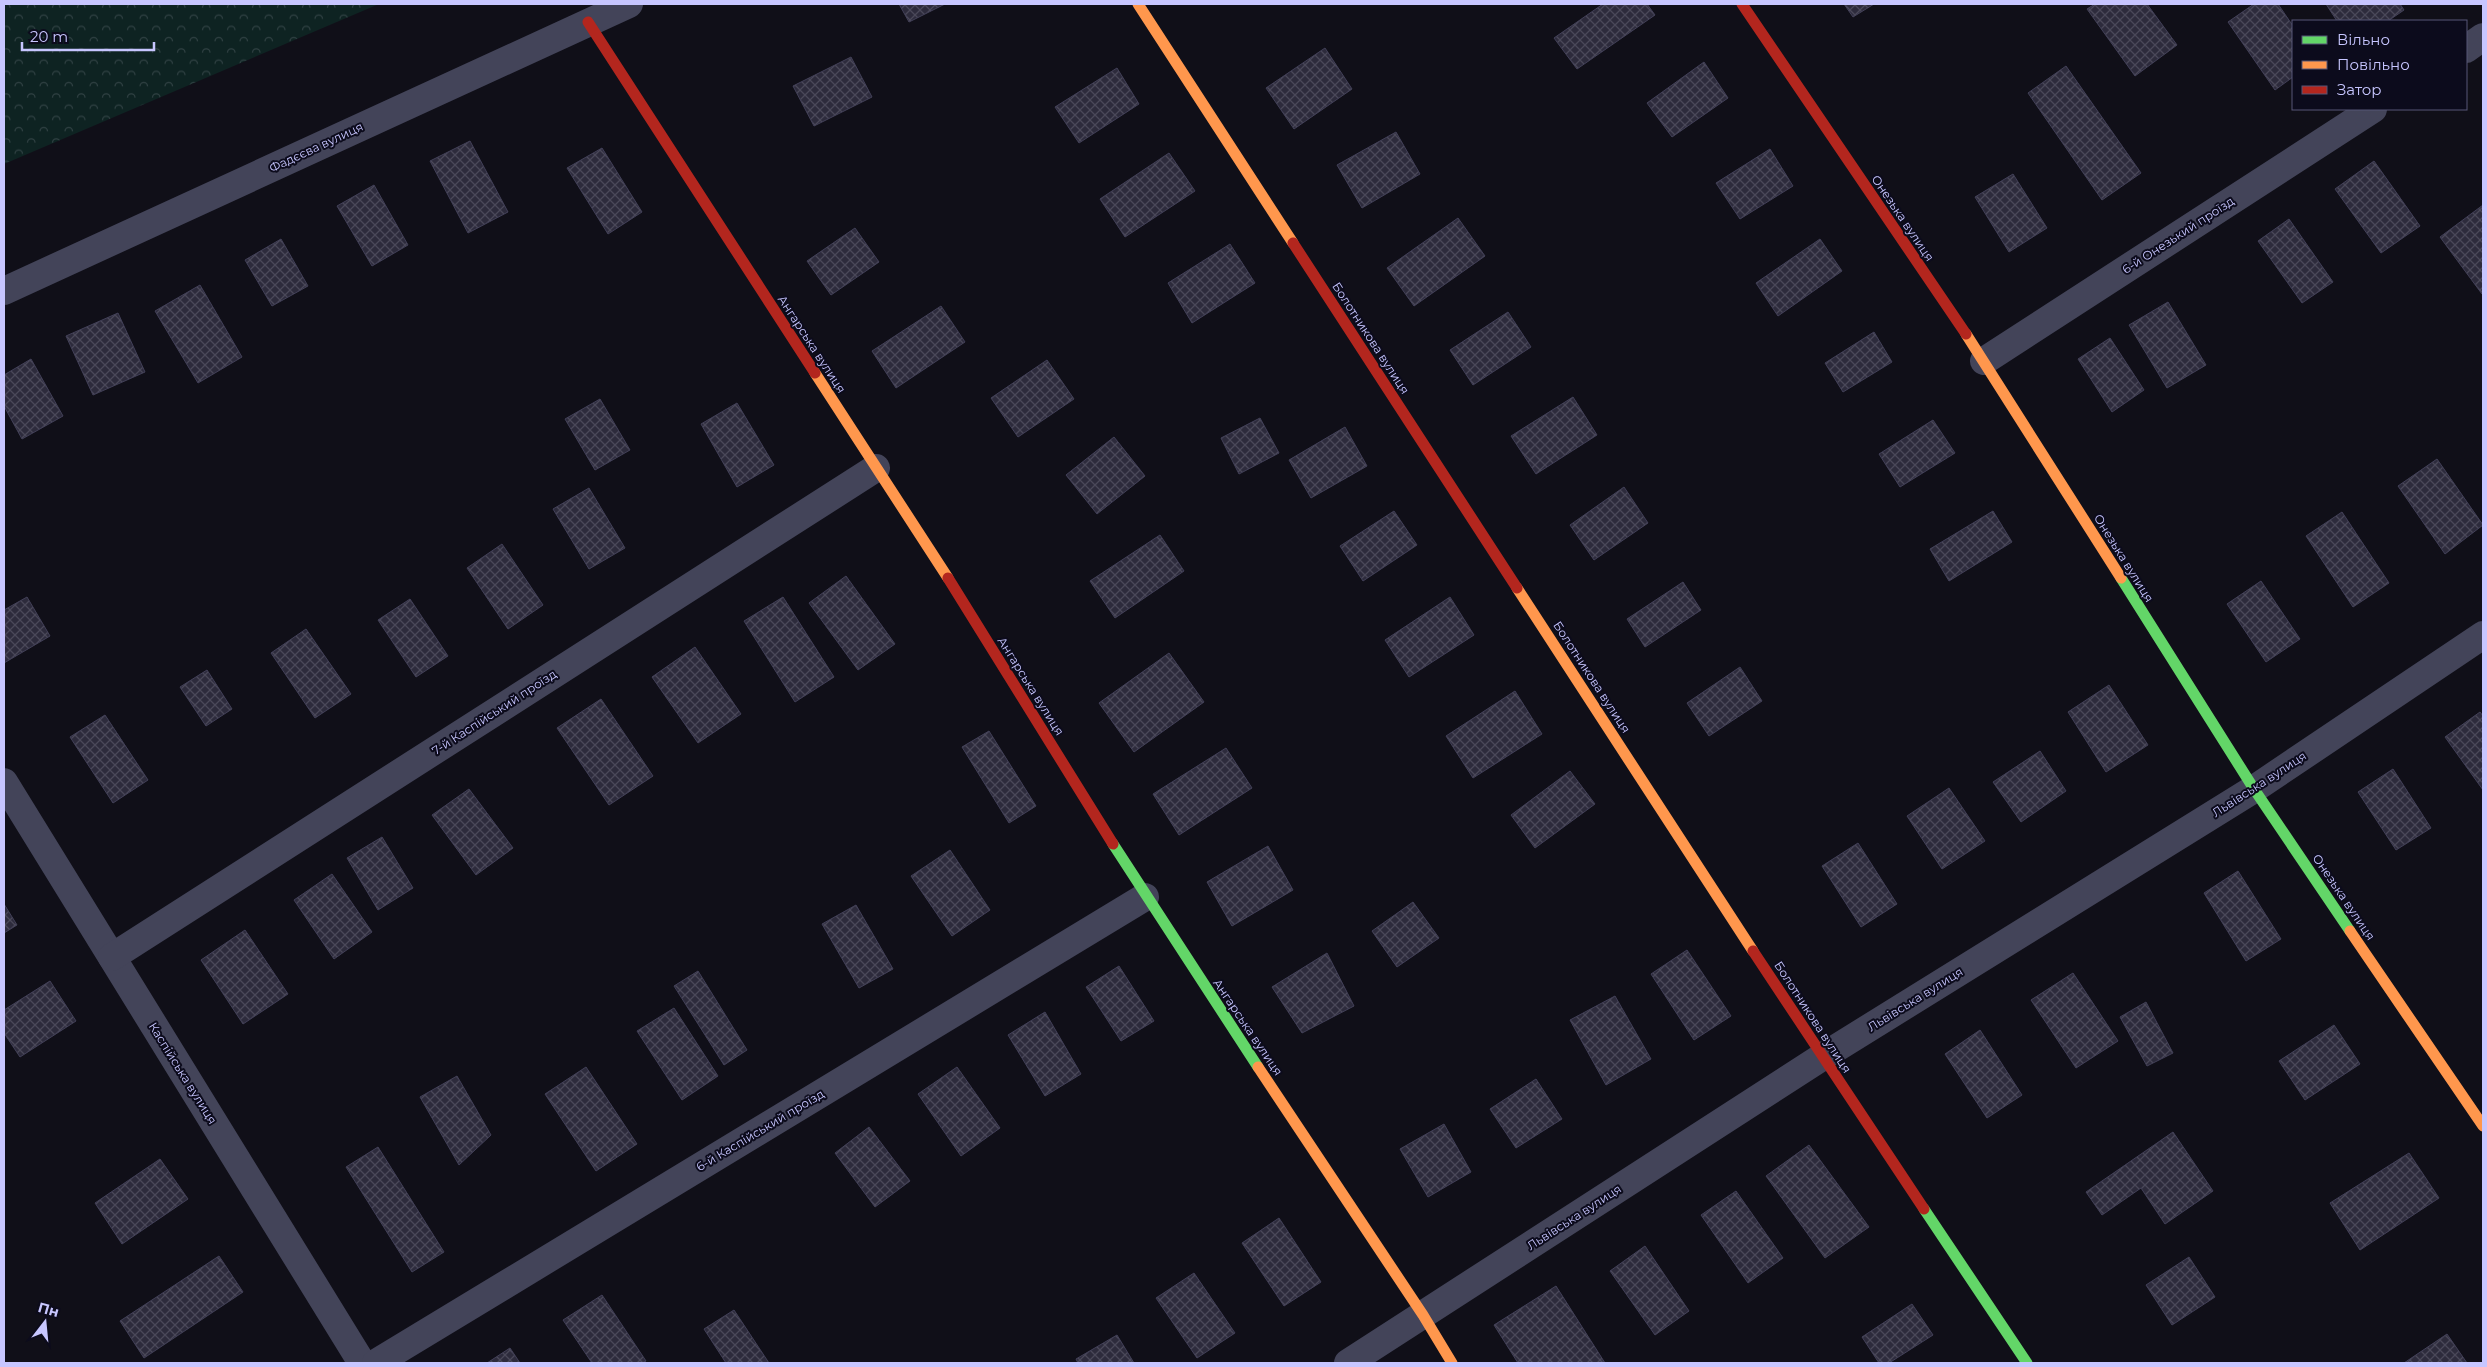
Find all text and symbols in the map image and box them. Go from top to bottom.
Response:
scale bar [22,20,155,52]
legend [2292,20,2467,110]
text: 20 m [30,27,68,46]
text: Вільно [2337,30,2390,49]
text: Повільно [2337,55,2410,74]
text: Затор [2337,80,2382,99]
street label: Фадєєва вулиця [267,119,365,175]
street label: Онезька вулиця [1869,172,1937,264]
street label: 6-й Онезький проїзд [2119,193,2237,277]
street label: Болотникова вулиця [1329,279,1413,397]
street label: Ангарська вулиця [775,292,849,396]
street label: Онезька вулиця [2091,511,2157,605]
street label: Болотникова вулиця [1550,618,1634,736]
street label: Ангарська вулиця [995,634,1067,738]
street label: 7-й Каспійський проїзд [429,666,559,758]
street label: Львівська вулиця [2209,748,2309,820]
street label: Онезька вулиця [2310,851,2378,943]
street label: Болотникова вулиця [1771,958,1855,1076]
street label: Львівська вулиця [1865,964,1965,1034]
street label: Ангарська вулиця [1210,976,1286,1078]
street label: Каспійська вулиця [146,1019,220,1127]
street label: 6-й Каспійський проїзд [693,1086,827,1174]
street label: Львівська вулиця [1524,1181,1624,1253]
north arrow [20,1297,70,1347]
text: Пн [36,1298,61,1321]

